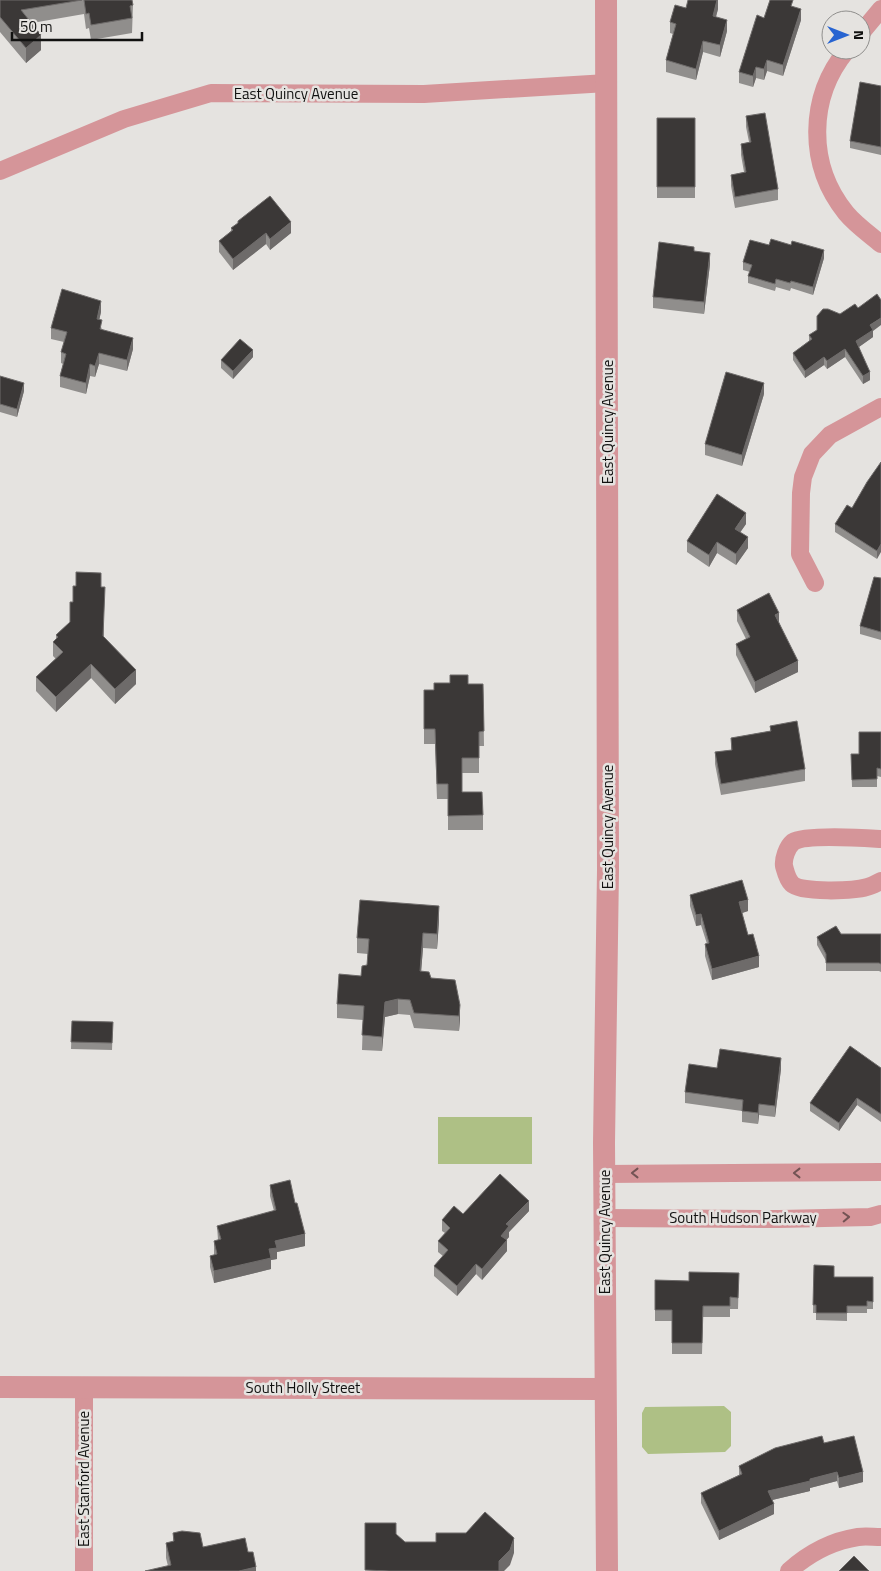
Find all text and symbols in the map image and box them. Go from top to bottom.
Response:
scale bar [12,10,142,42]
north arrow [821,10,871,60]
text: 50 m [20,15,53,38]
text: N [849,30,870,40]
street label: East Quincy Avenue [234,82,358,105]
street label: East Quincy Avenue [596,360,619,484]
street label: East Quincy Avenue [596,765,619,889]
one-way arrow [631,1168,639,1179]
one-way arrow [793,1168,801,1178]
street label: East Quincy Avenue [593,1170,616,1294]
street label: South Hudson Parkway [669,1206,817,1229]
one-way arrow [843,1212,851,1222]
street label: South Holly Street [246,1376,361,1399]
street label: East Stanford Avenue [72,1411,95,1547]

